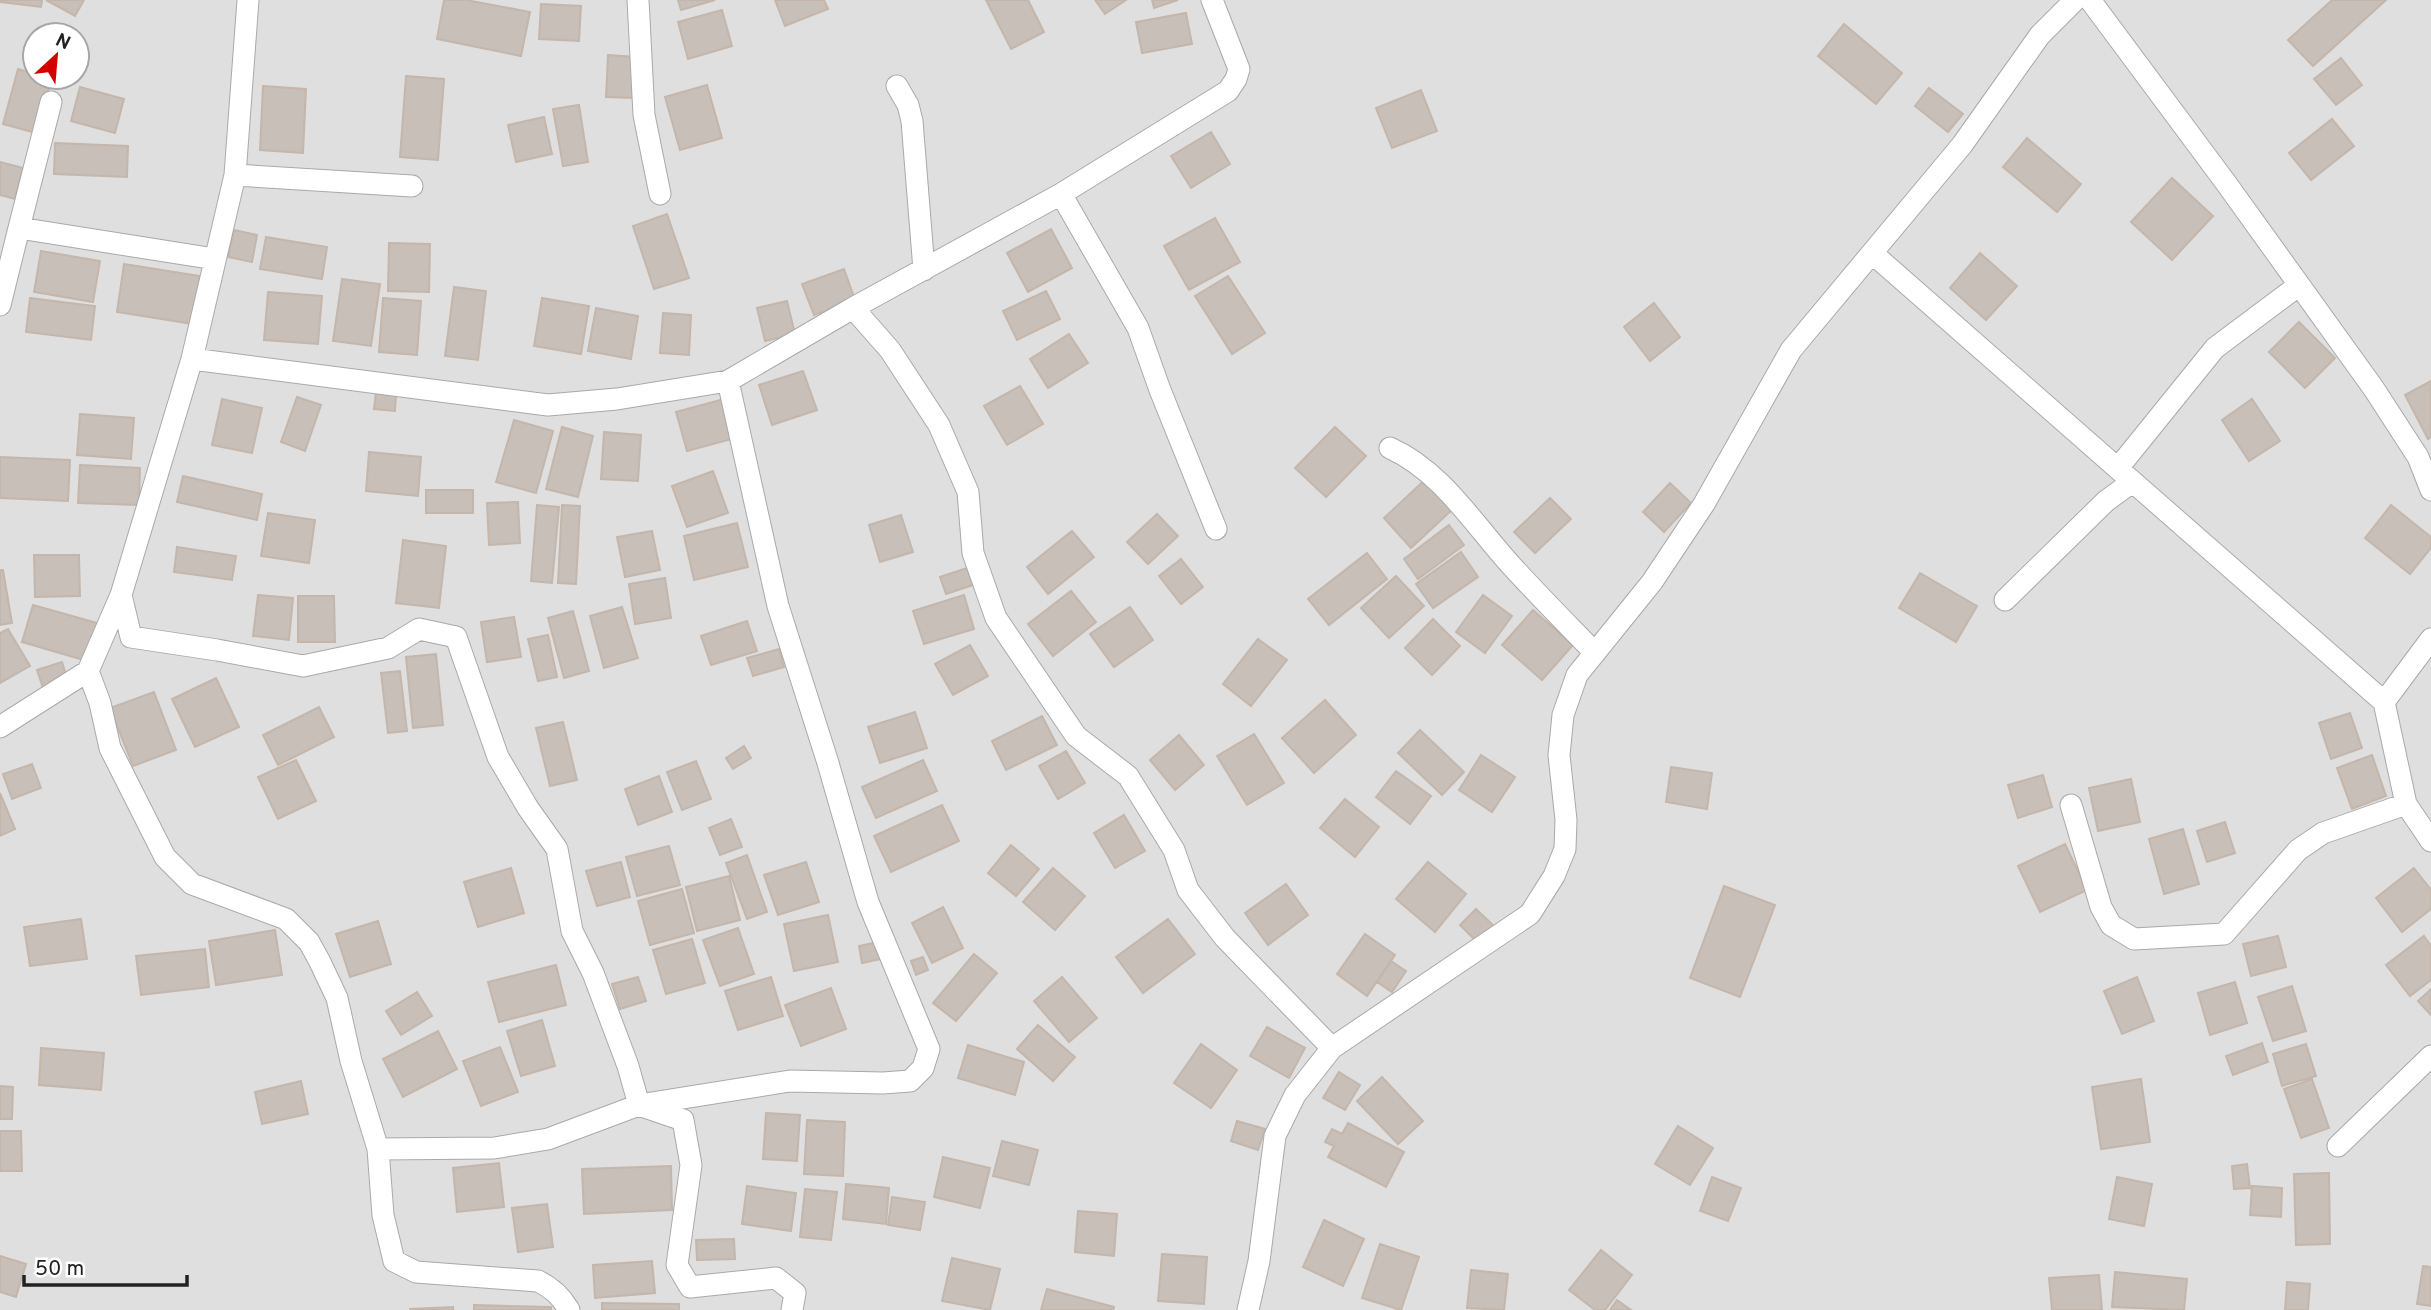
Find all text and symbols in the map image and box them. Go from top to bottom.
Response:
north arrow [21,21,91,91]
text: N [51,29,74,56]
scale bar [24,1244,187,1288]
text: 50 m [35,1256,84,1283]

